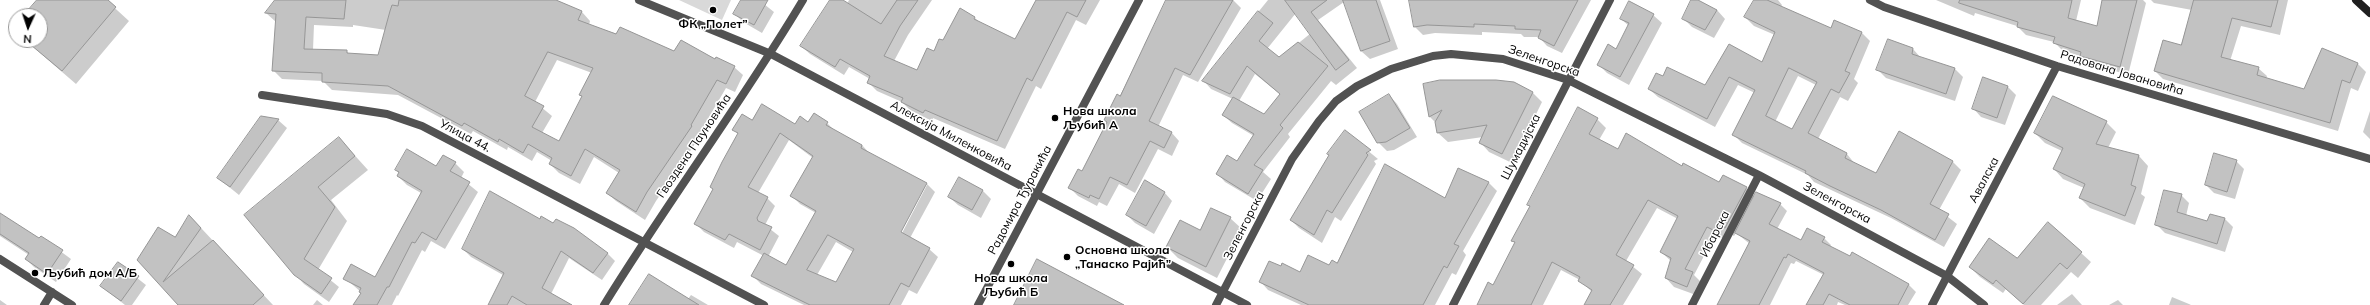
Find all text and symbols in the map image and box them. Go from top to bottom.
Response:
marker: ФК „Полет” [708,5,718,15]
north arrow [8,8,48,48]
place label: ФК „Полет” [678,17,748,31]
text: N [23,32,32,46]
street label: Зеленгорска [1506,42,1582,80]
street label: Радована Јовановића [2059,47,2185,99]
street label: Гвоздена Пауновића [654,91,734,201]
street label: Алексија Миленковића [888,98,1014,174]
place label: Нова школа Љубић А [1063,104,1136,132]
street label: Шумадијска [1498,112,1544,182]
marker: Нова школа Љубић А [1050,113,1060,123]
street label: Улица 44. [437,116,493,156]
street label: Радомира Ђуракића [985,143,1055,257]
street label: Авалска [1966,155,2002,205]
street label: Зеленгорска [1801,179,1873,227]
street label: Зеленгорска [1221,189,1267,263]
street label: Ибарска [1697,208,1733,260]
place label: Основна школа „Танаско Рајић” [1075,243,1171,271]
marker: Основна школа „Танаско Рајић” [1062,252,1072,262]
marker: Нова школа Љубић Б [1006,259,1016,269]
place label: Љубић дом А/Б [43,266,137,280]
marker: Љубић дом А/Б [30,268,40,278]
place label: Нова школа Љубић Б [974,271,1048,299]

